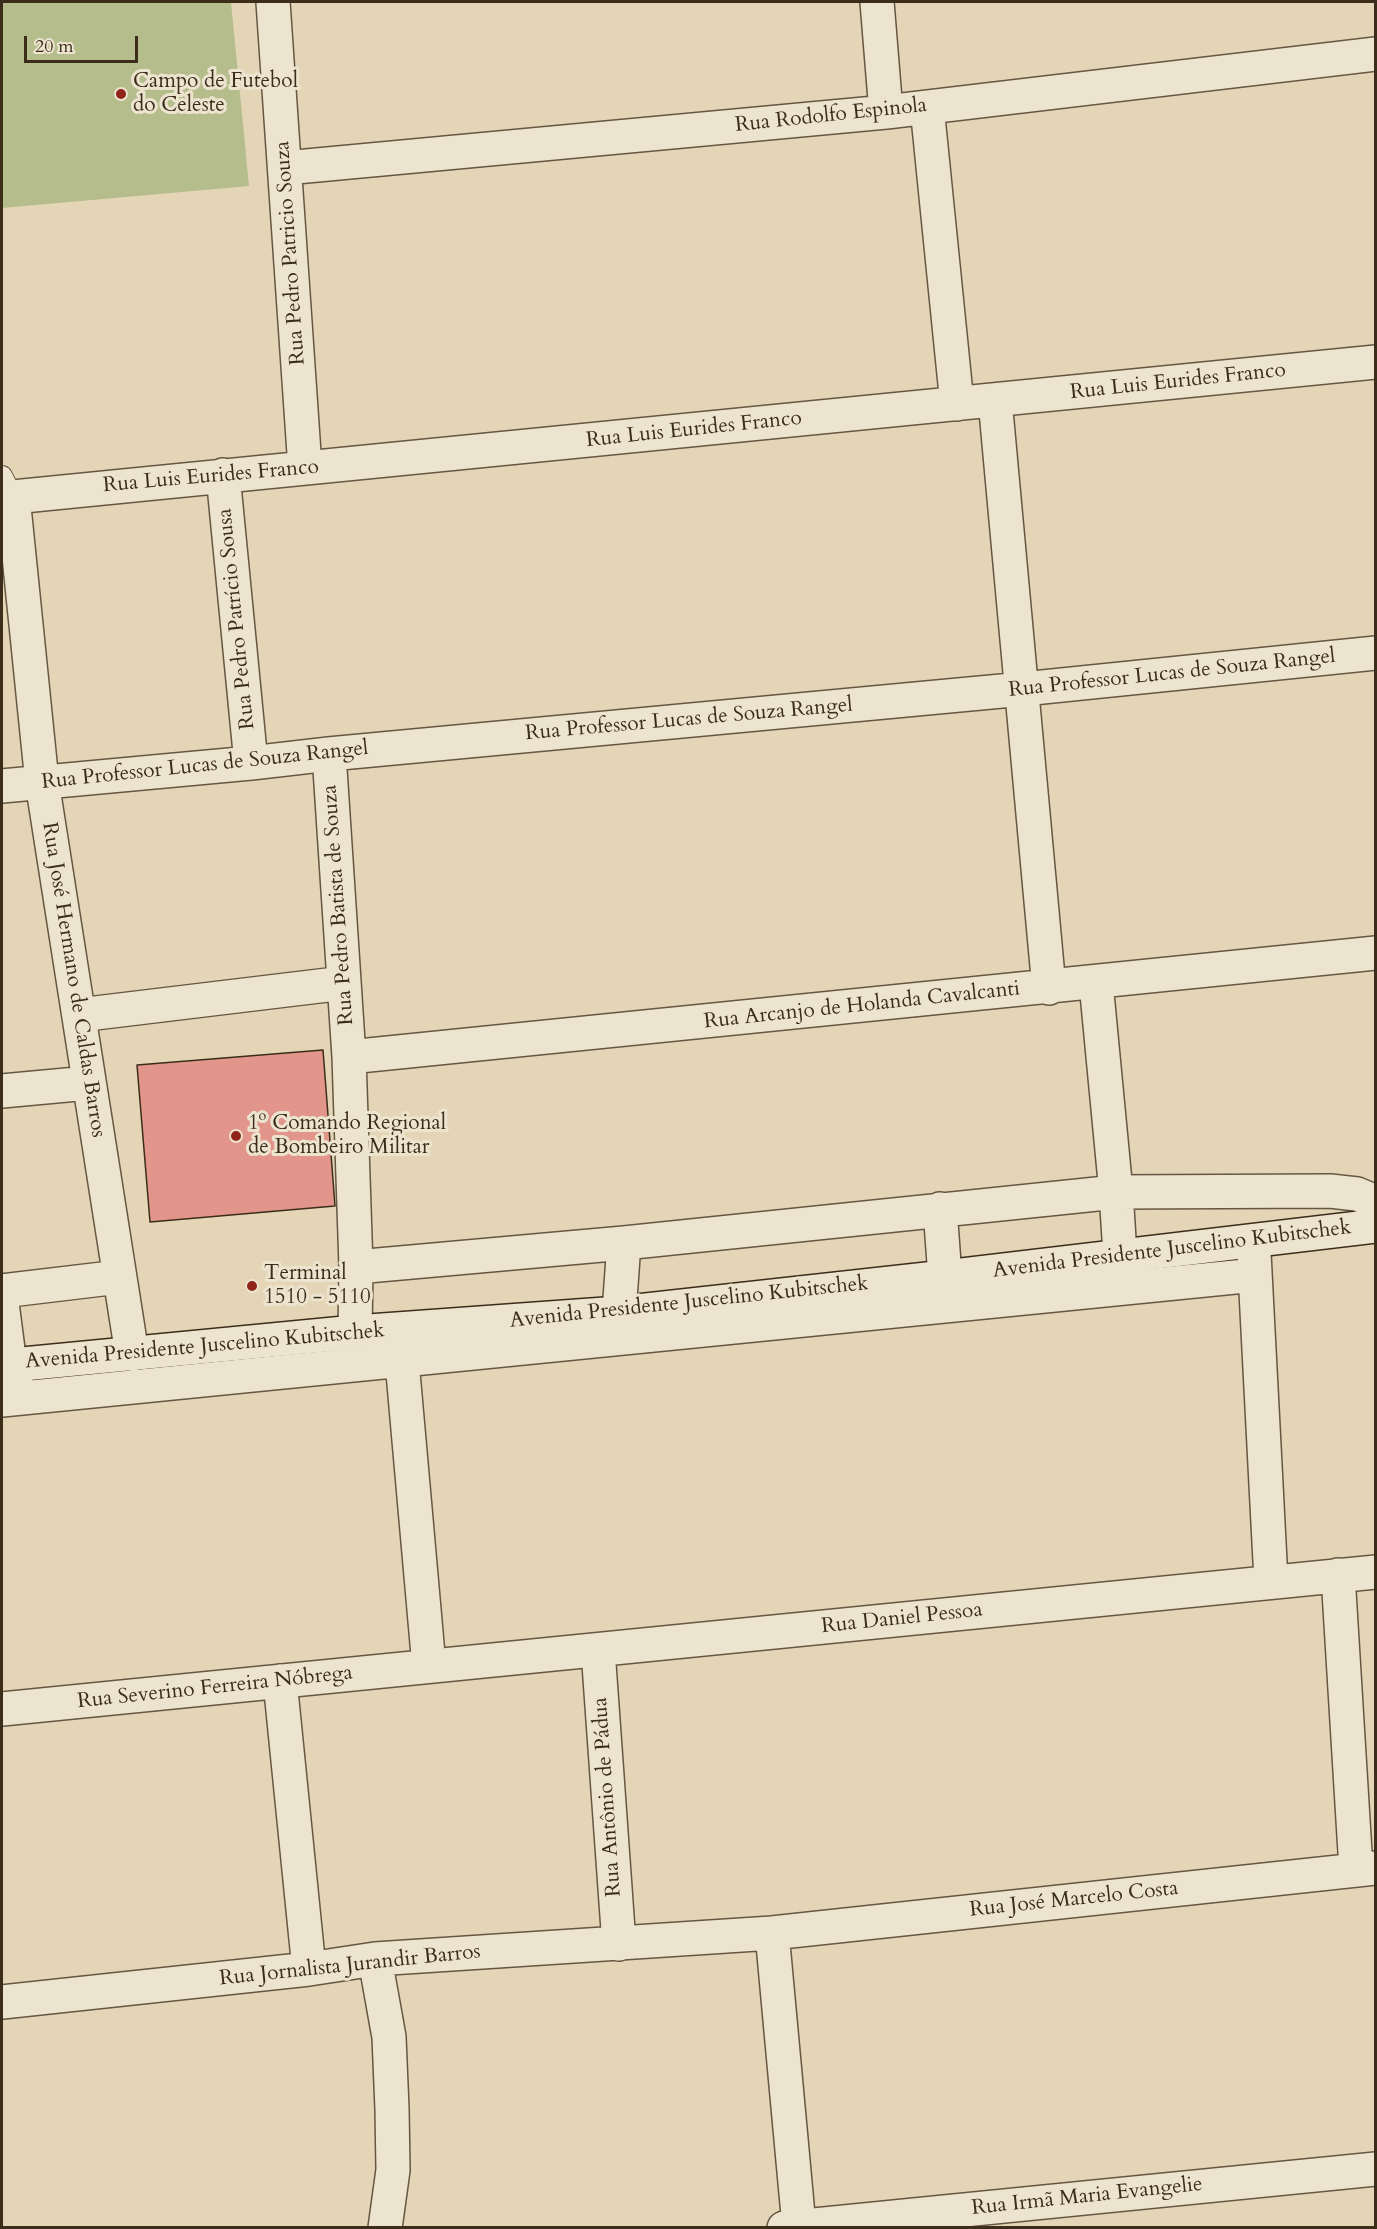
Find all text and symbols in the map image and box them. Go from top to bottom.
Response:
scale bar [27,24,141,62]
text: 20 m [35,34,74,59]
place label: Campo de Futebol do Celeste [133,69,298,119]
marker: Campo de Futebol do Celeste [114,87,128,101]
street label: Rua Rodolfo Espinola [734,93,928,139]
street label: Rua Pedro Patricio Souza [271,140,311,366]
street label: Rua Luis Eurides Franco [1069,358,1287,406]
street label: Rua Luis Eurides Franco [585,406,803,454]
street label: Rua Luis Eurides Franco [102,455,320,499]
street label: Rua Pedro Patrício Sousa [213,507,261,731]
street label: Rua Professor Lucas de Souza Rangel [1007,644,1337,704]
street label: Rua Professor Lucas de Souza Rangel [524,693,854,747]
street label: Rua Professor Lucas de Souza Rangel [40,736,370,796]
street label: Rua Pedro Batista de Souza [318,784,360,1026]
street label: Rua José Hermano de Caldas Barros [36,821,110,1139]
street label: Rua Arcanjo de Holanda Cavalcanti [703,977,1021,1035]
place label: 1º Comando Regional de Bombeiro Militar [248,1111,446,1161]
marker: 1º Comando Regional de Bombeiro Militar [229,1129,243,1143]
street label: Avenida Presidente Juscelino Kubitschek [991,1216,1353,1284]
place label: Terminal 1510 - 5110 [264,1261,371,1311]
street label: Avenida Presidente Juscelino Kubitschek [508,1272,870,1334]
marker: Terminal 1510 - 5110 [245,1279,259,1293]
street label: Avenida Presidente Juscelino Kubitschek [24,1319,386,1375]
street label: Rua Daniel Pessoa [820,1598,984,1640]
street label: Rua Severino Ferreira Nóbrega [76,1661,354,1715]
street label: Rua Antônio de Pádua [588,1696,628,1898]
street label: Rua José Marcelo Costa [968,1877,1180,1923]
street label: Rua Jornalista Jurandir Barros [218,1940,482,1992]
street label: Rua Irmã Maria Evangelie [970,2172,1204,2222]

